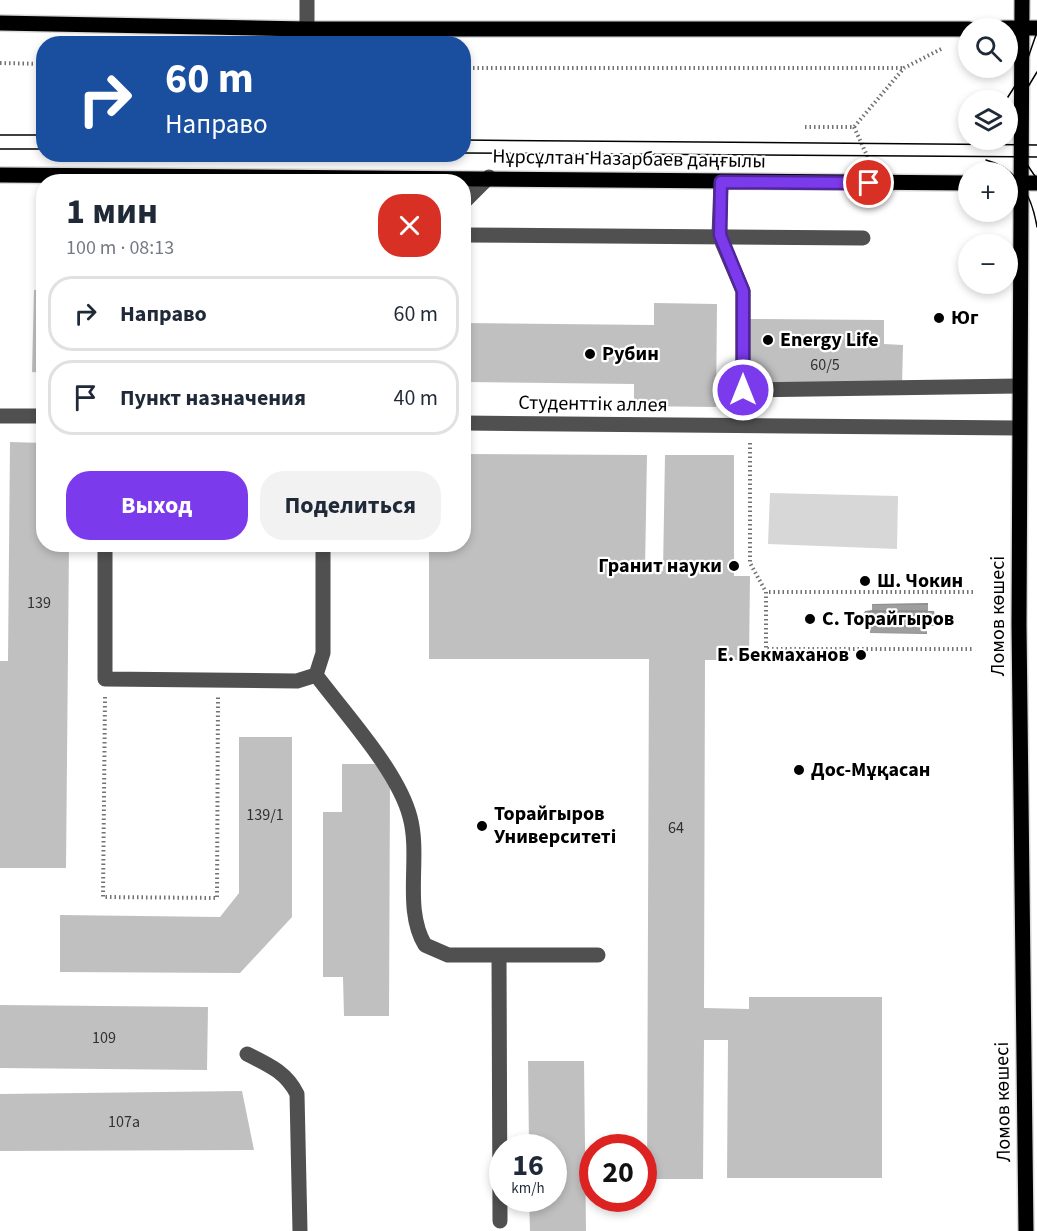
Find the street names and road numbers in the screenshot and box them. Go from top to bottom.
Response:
street label: Нұрсұлтан Назарбаев даңғылы [492,143,766,175]
street label: Студенттік аллея [518,389,668,419]
street label: Ломов көшесі [984,556,1012,676]
street label: Ломов көшесі [988,1042,1018,1162]

